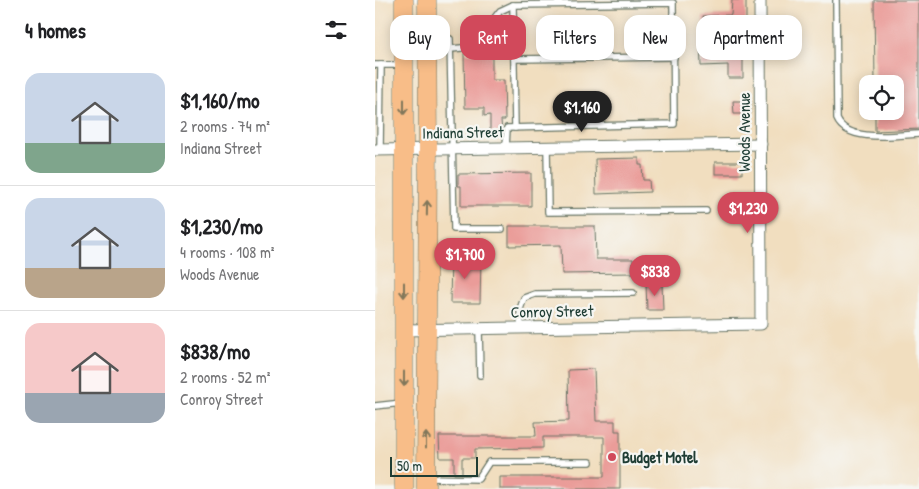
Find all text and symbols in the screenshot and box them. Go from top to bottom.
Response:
chip: Buy [390,15,450,60]
chip: Rent [460,15,526,60]
chip: Filters [536,15,614,60]
chip: New [624,15,686,60]
chip: Apartment [696,15,802,60]
text: 4 homes [25,16,86,45]
icon: filters [322,16,350,44]
map controls [859,75,904,120]
button: locate [859,75,904,120]
text: $1,160/mo [180,86,260,115]
pin: $1,160 [541,90,623,133]
street label: Woods Avenue [733,92,755,172]
icon: home [65,93,125,153]
text: $1,160 [564,96,600,118]
one-way arrow [399,98,409,115]
text: 2 rooms · 74 m² [180,115,270,137]
street label: Indiana Street [422,120,504,144]
text: Indiana Street [180,137,262,159]
pin: $1,230 [707,192,789,234]
text: $1,230 [729,197,767,219]
one-way arrow [422,200,432,216]
text: $1,230/mo [180,212,263,241]
icon: home [65,218,125,278]
pin: $1,700 [424,238,506,280]
text: 4 rooms · 108 m² [180,241,274,263]
text: $1,700 [445,243,485,265]
pin: $838 [625,254,685,297]
text: $838 [640,260,670,282]
text: Woods Avenue [180,263,259,285]
one-way arrow [399,282,409,298]
street label: Conroy Street [510,299,594,323]
text: $838/mo [180,337,250,366]
icon: home [65,343,125,403]
text: 2 rooms · 52 m² [180,366,270,388]
one-way arrow [399,370,409,387]
text: Conroy Street [180,388,263,410]
one-way arrow [421,433,431,449]
place label: Budget Motel [622,446,698,469]
marker: Budget Motel [606,451,618,463]
scale bar [390,454,477,477]
text: 50 m [397,456,422,475]

